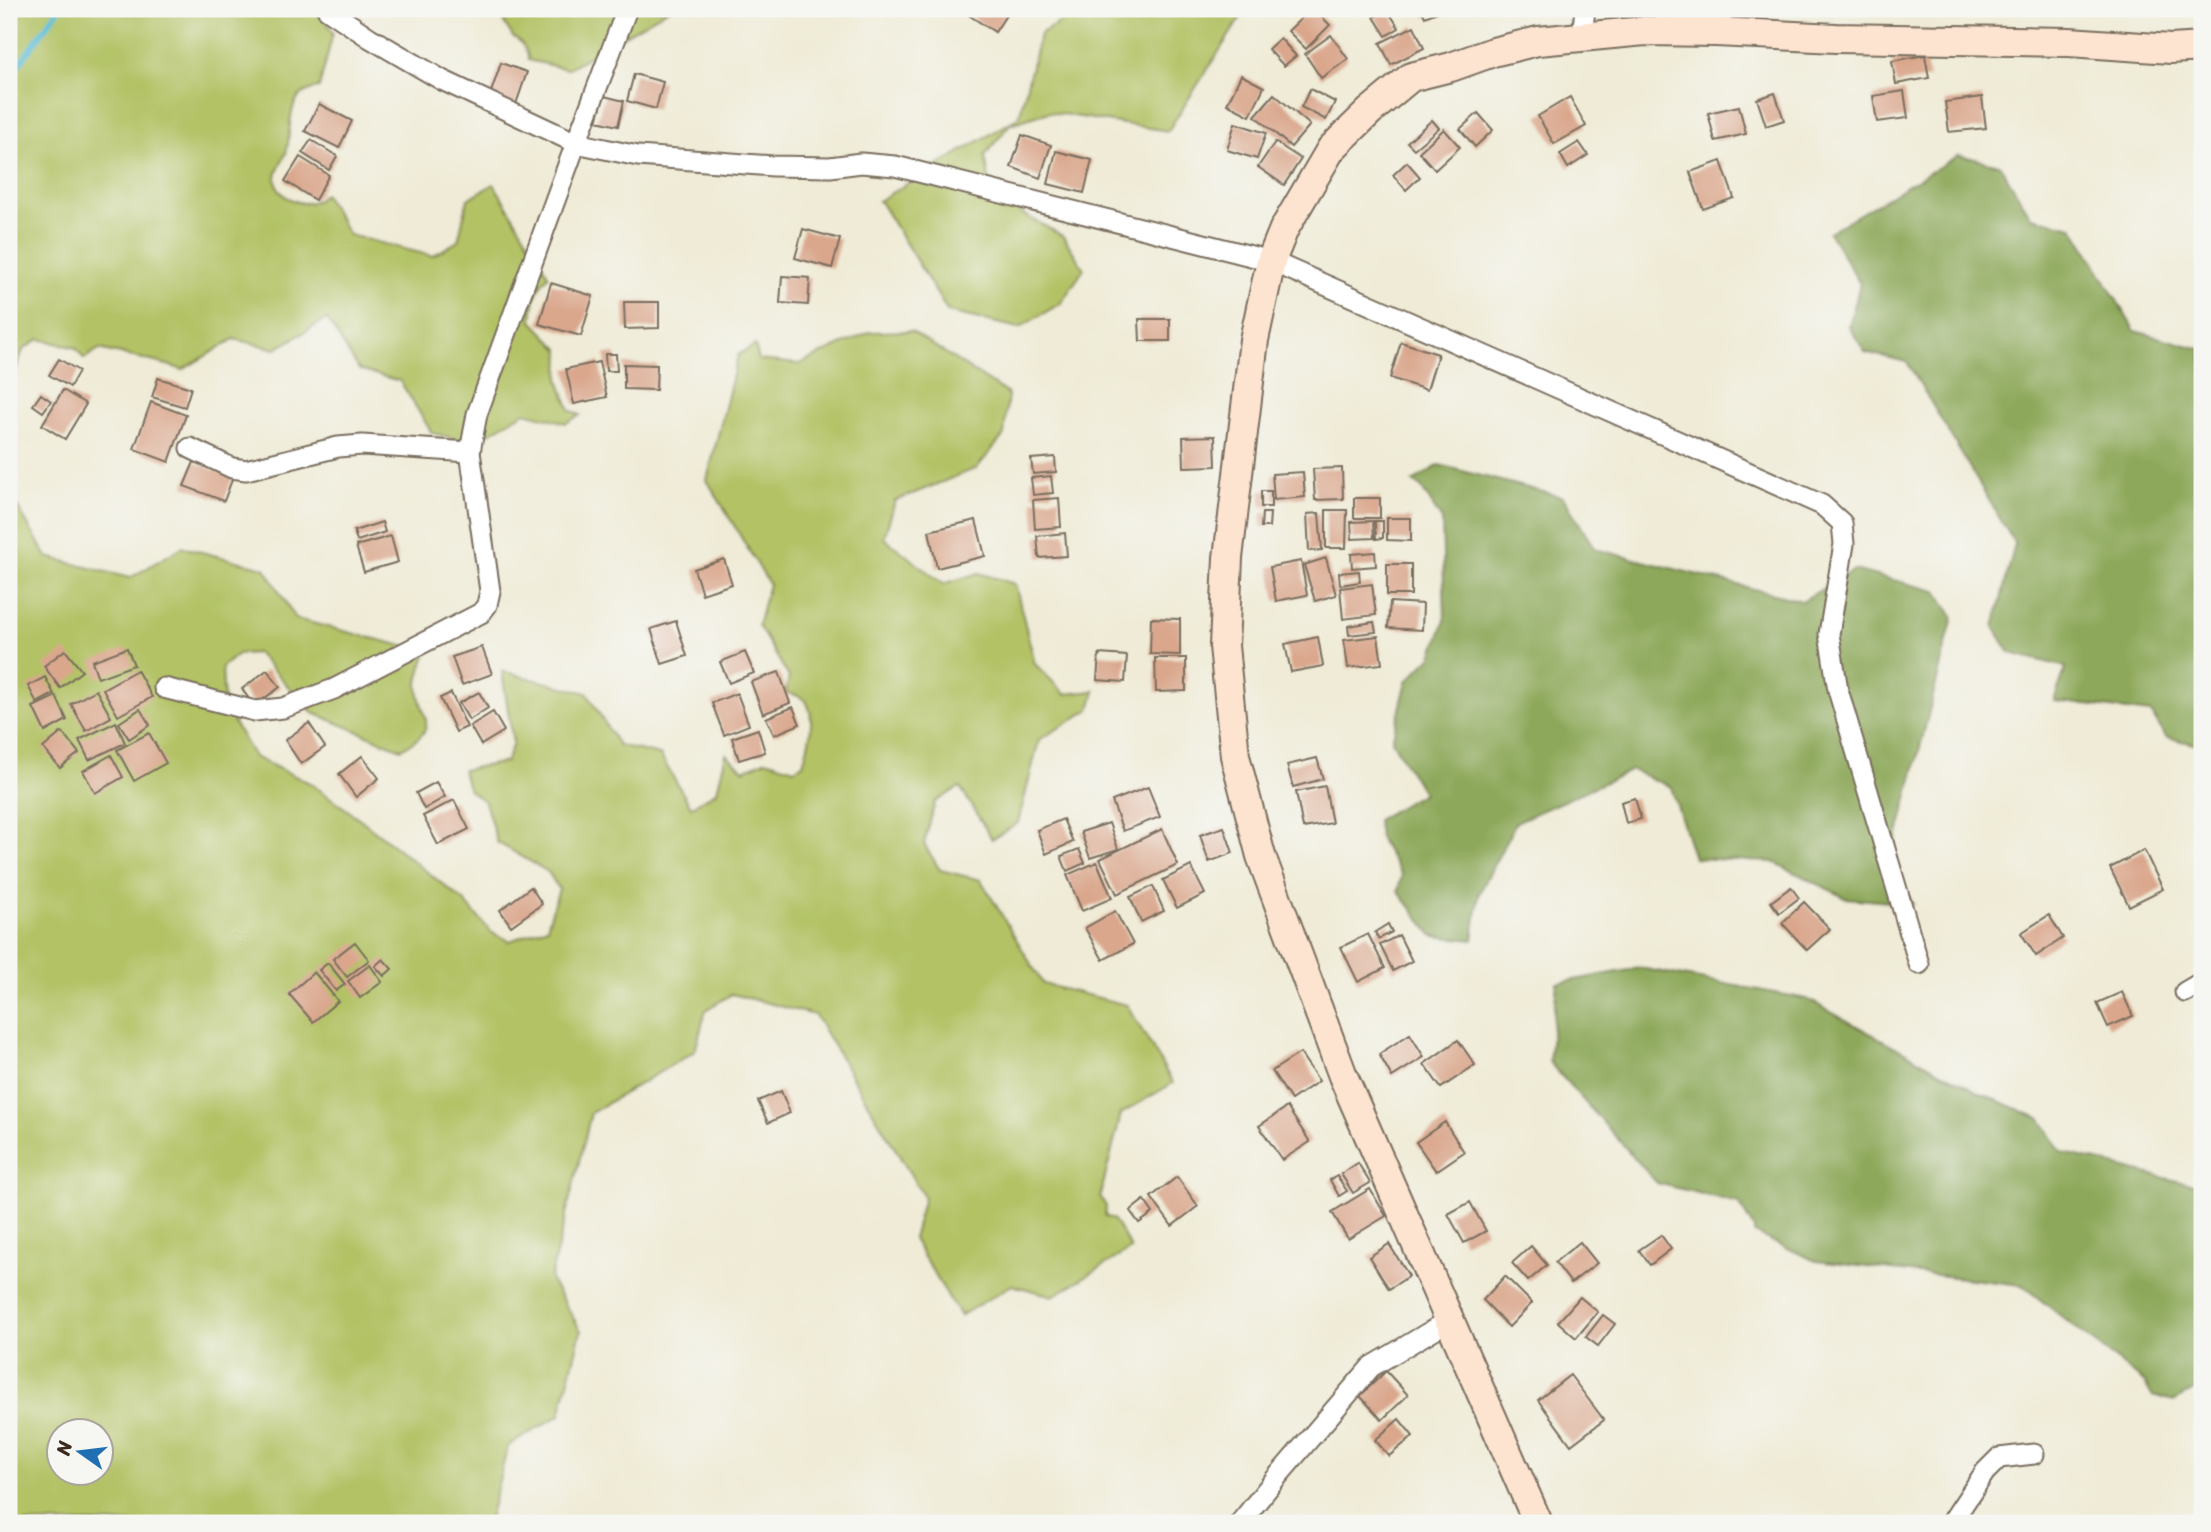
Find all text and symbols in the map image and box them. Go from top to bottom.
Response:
north arrow [46,1416,116,1486]
text: N [46,1437,82,1459]

